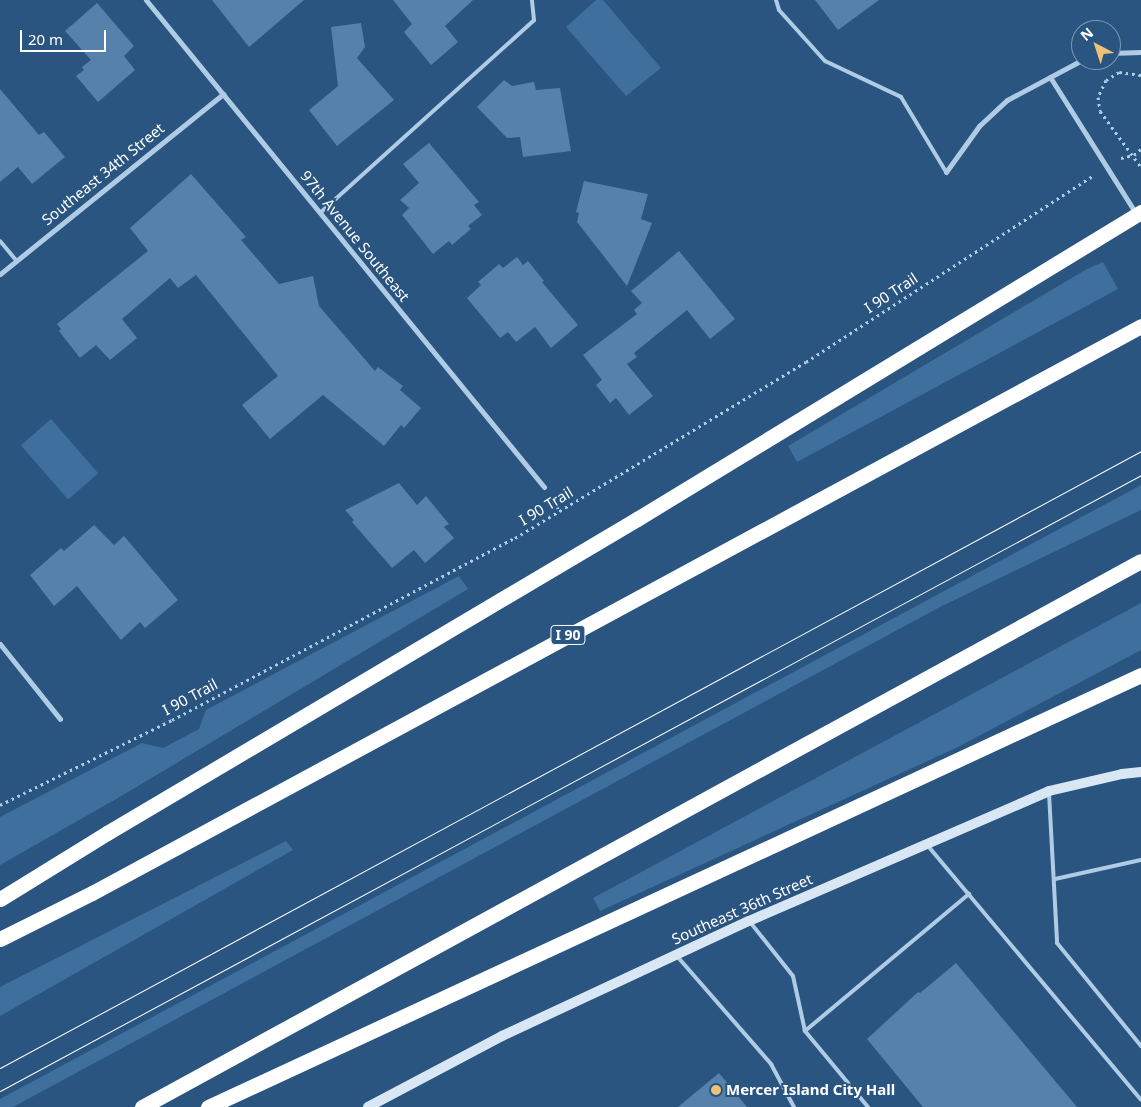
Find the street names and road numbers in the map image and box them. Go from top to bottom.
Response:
street label: Southeast 34th Street [38,119,168,229]
street label: 97th Avenue Southeast [297,167,413,305]
street label: I 90 Trail [861,269,921,317]
street label: I 90 Trail [516,483,576,529]
road number: I 90 [549,624,587,646]
street label: I 90 Trail [159,675,221,719]
street label: Southeast 36th Street [669,870,815,948]

